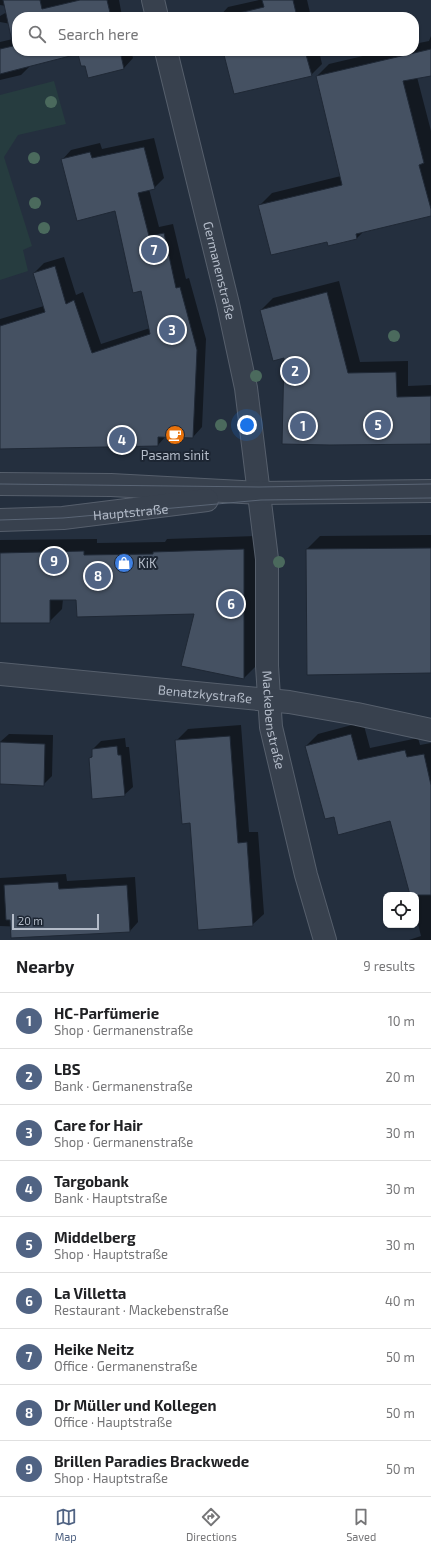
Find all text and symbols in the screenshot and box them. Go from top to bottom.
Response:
search box [12,12,419,56]
icon: search [26,23,48,45]
text: Search here [58,25,139,43]
street label: Germanenstraße [200,220,239,321]
pin: 7 [141,235,167,265]
pin: 3 [159,315,185,345]
pin: 2 [282,356,308,386]
pin: 5 [365,410,391,440]
pin: 1 [290,411,316,441]
your location [237,415,257,435]
cafe icon: Pasam sinit [164,424,186,446]
pin: 4 [109,425,135,455]
place label: Pasam sinit [141,447,209,463]
street label: Hauptstraße [92,500,169,523]
pin: 9 [41,546,67,576]
shop icon: KiK [113,552,135,574]
place label: KiK [138,555,157,571]
pin: 8 [85,561,111,591]
pin: 6 [218,589,244,619]
street label: Mackebenstraße [259,670,289,771]
street label: Benatzkystraße [157,681,253,706]
map controls [383,892,419,928]
button: locate [383,892,419,928]
scale bar [12,912,99,931]
text: 20 m [18,914,43,927]
text: Nearby [16,956,74,976]
text: 9 results [363,958,415,974]
text: HC-Parfümerie [54,1004,159,1022]
text: 1 [26,1013,32,1029]
text: 10 m [388,1013,415,1029]
text: Shop · Germanenstraße [54,1022,193,1038]
text: LBS [54,1060,80,1078]
text: 2 [25,1069,33,1085]
text: 20 m [386,1069,415,1085]
text: Bank · Germanenstraße [54,1078,193,1094]
text: Care for Hair [54,1116,143,1134]
text: 3 [25,1125,33,1141]
text: 30 m [386,1125,415,1141]
text: Shop · Germanenstraße [54,1134,193,1150]
text: Targobank [54,1172,129,1190]
text: 4 [25,1181,33,1197]
text: 30 m [386,1181,415,1197]
text: Bank · Hauptstraße [54,1190,167,1206]
text: Middelberg [54,1228,136,1246]
text: 5 [25,1237,33,1253]
text: 30 m [386,1237,415,1253]
text: Shop · Hauptstraße [54,1246,168,1262]
text: La Villetta [54,1284,126,1302]
text: 6 [25,1293,33,1309]
text: 40 m [385,1293,415,1309]
text: Restaurant · Mackebenstraße [54,1302,229,1318]
text: Heike Neitz [54,1340,134,1358]
text: 7 [26,1349,32,1365]
text: 50 m [386,1349,415,1365]
text: Office · Germanenstraße [54,1358,198,1374]
text: Dr Müller und Kollegen [54,1396,217,1414]
text: 8 [25,1405,33,1421]
text: 50 m [386,1405,415,1421]
text: Office · Hauptstraße [54,1414,172,1430]
text: Brillen Paradies Brackwede [54,1452,249,1470]
text: 9 [25,1461,33,1477]
text: 50 m [386,1461,415,1477]
text: Shop · Hauptstraße [54,1470,168,1486]
tab: Map [55,1506,77,1543]
tab: Directions [186,1506,237,1543]
tab: Saved [346,1506,376,1543]

